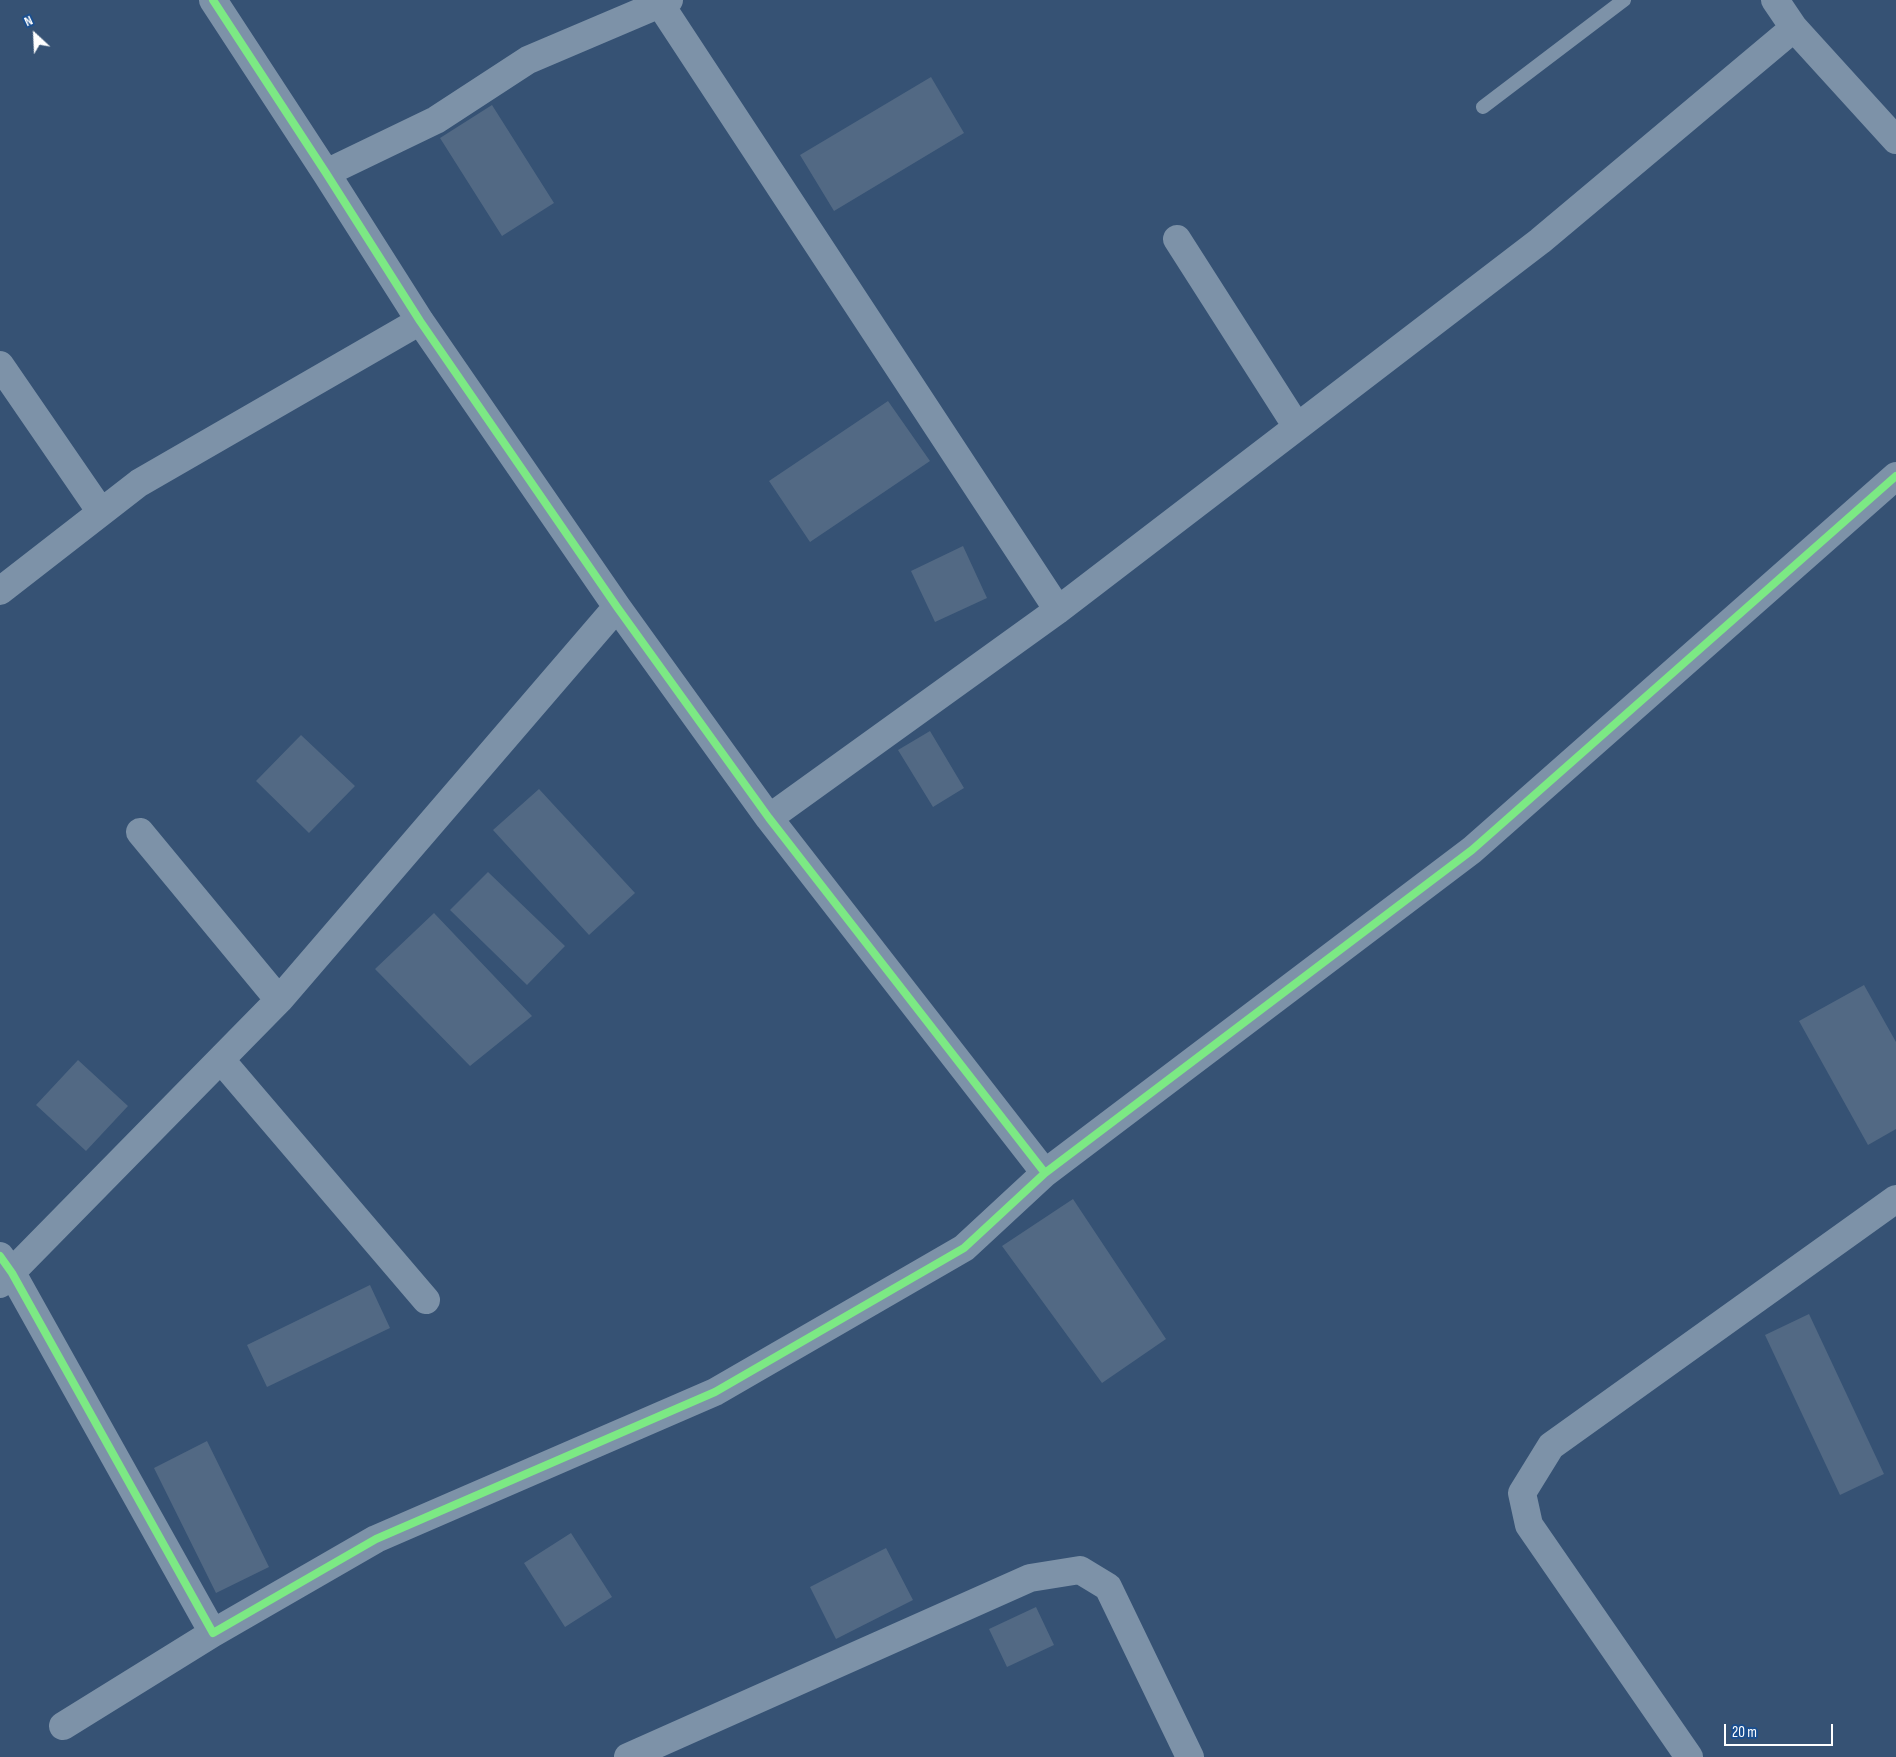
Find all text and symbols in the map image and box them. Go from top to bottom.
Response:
north arrow [10,10,60,60]
text: N [21,12,35,30]
scale bar [1726,1714,1835,1746]
text: 20 m [1732,1723,1757,1742]

